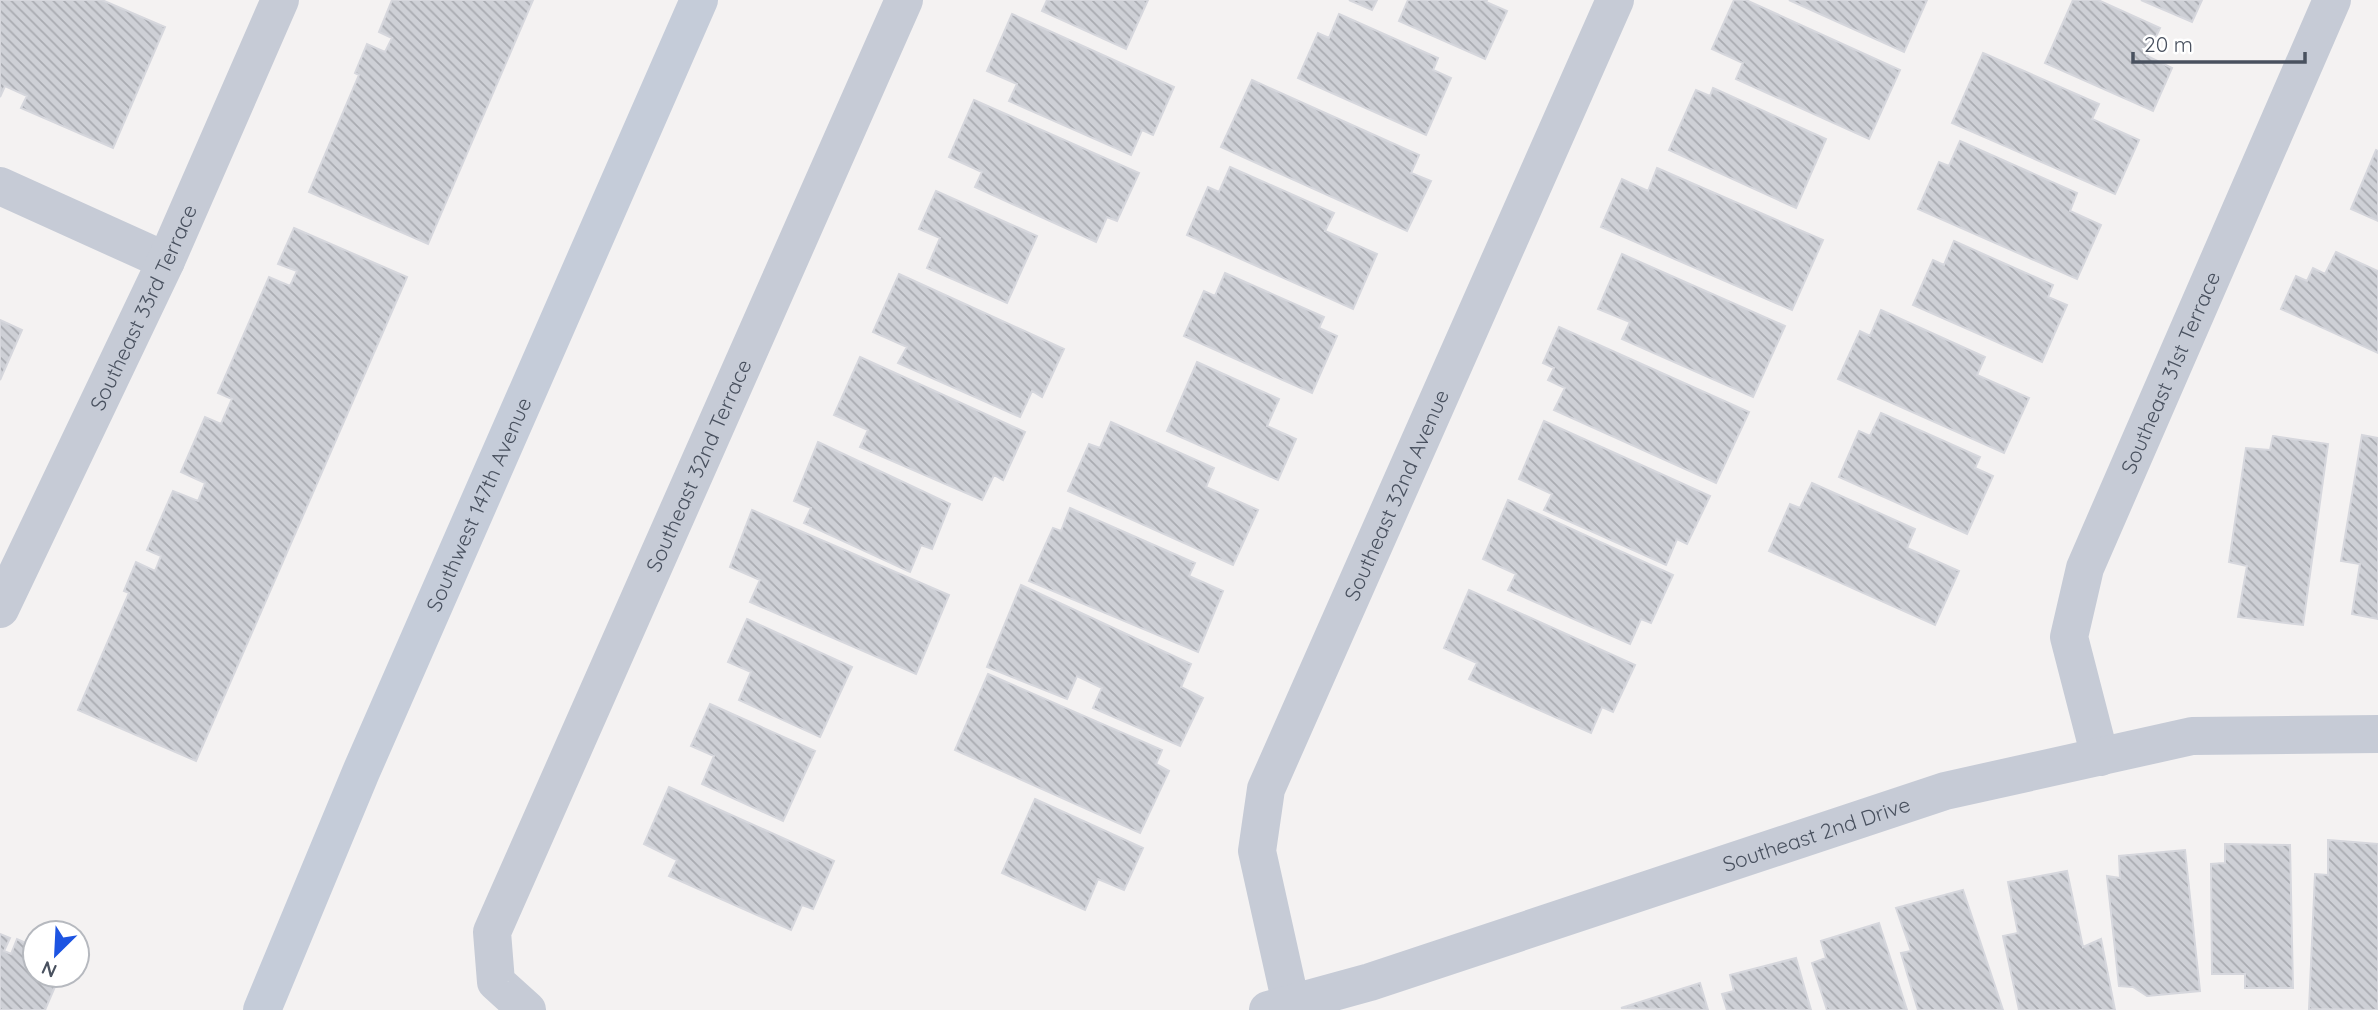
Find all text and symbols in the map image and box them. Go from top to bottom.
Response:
scale bar [2133,21,2304,65]
text: 20 m [2144,31,2193,57]
street label: Southeast 33rd Terrace [84,200,202,414]
street label: Southeast 31st Terrace [2115,267,2225,478]
street label: Southeast 32nd Terrace [640,355,757,576]
street label: Southeast 32nd Avenue [1338,385,1454,604]
street label: Southwest 147th Avenue [420,393,536,615]
street label: Southeast 2nd Drive [1719,791,1913,877]
north arrow [21,919,91,989]
text: N [38,956,60,983]

